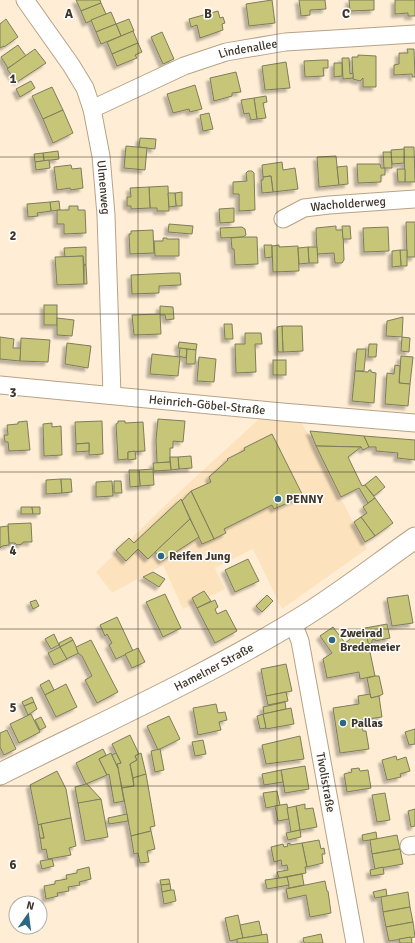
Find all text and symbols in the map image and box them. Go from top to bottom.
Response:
text: A [65,6,74,22]
text: B [204,6,212,22]
text: C [342,6,350,22]
street label: Lindenallee [216,36,279,62]
text: 1 [9,71,17,87]
street label: Ulmenweg [94,160,113,215]
street label: Wacholderweg [310,194,386,215]
text: 2 [9,228,17,244]
text: 3 [9,385,17,401]
street label: Heinrich-Göbel-Straße [148,392,266,418]
place label: PENNY [286,492,324,507]
marker: PENNY [273,494,283,504]
text: 4 [9,543,17,559]
place label: Reifen Jung [169,549,231,564]
marker: Reifen Jung [156,551,166,561]
place label: Zweirad Bredemeier [340,626,400,655]
marker: Zweirad Bredemeier [327,635,337,645]
street label: Hamelner Straße [172,640,256,694]
text: 5 [9,700,17,716]
place label: Pallas [351,716,384,731]
marker: Pallas [338,718,348,728]
street label: Tivolistraße [313,751,339,814]
text: 6 [9,857,17,873]
north arrow [8,895,48,935]
text: N [25,899,36,913]

